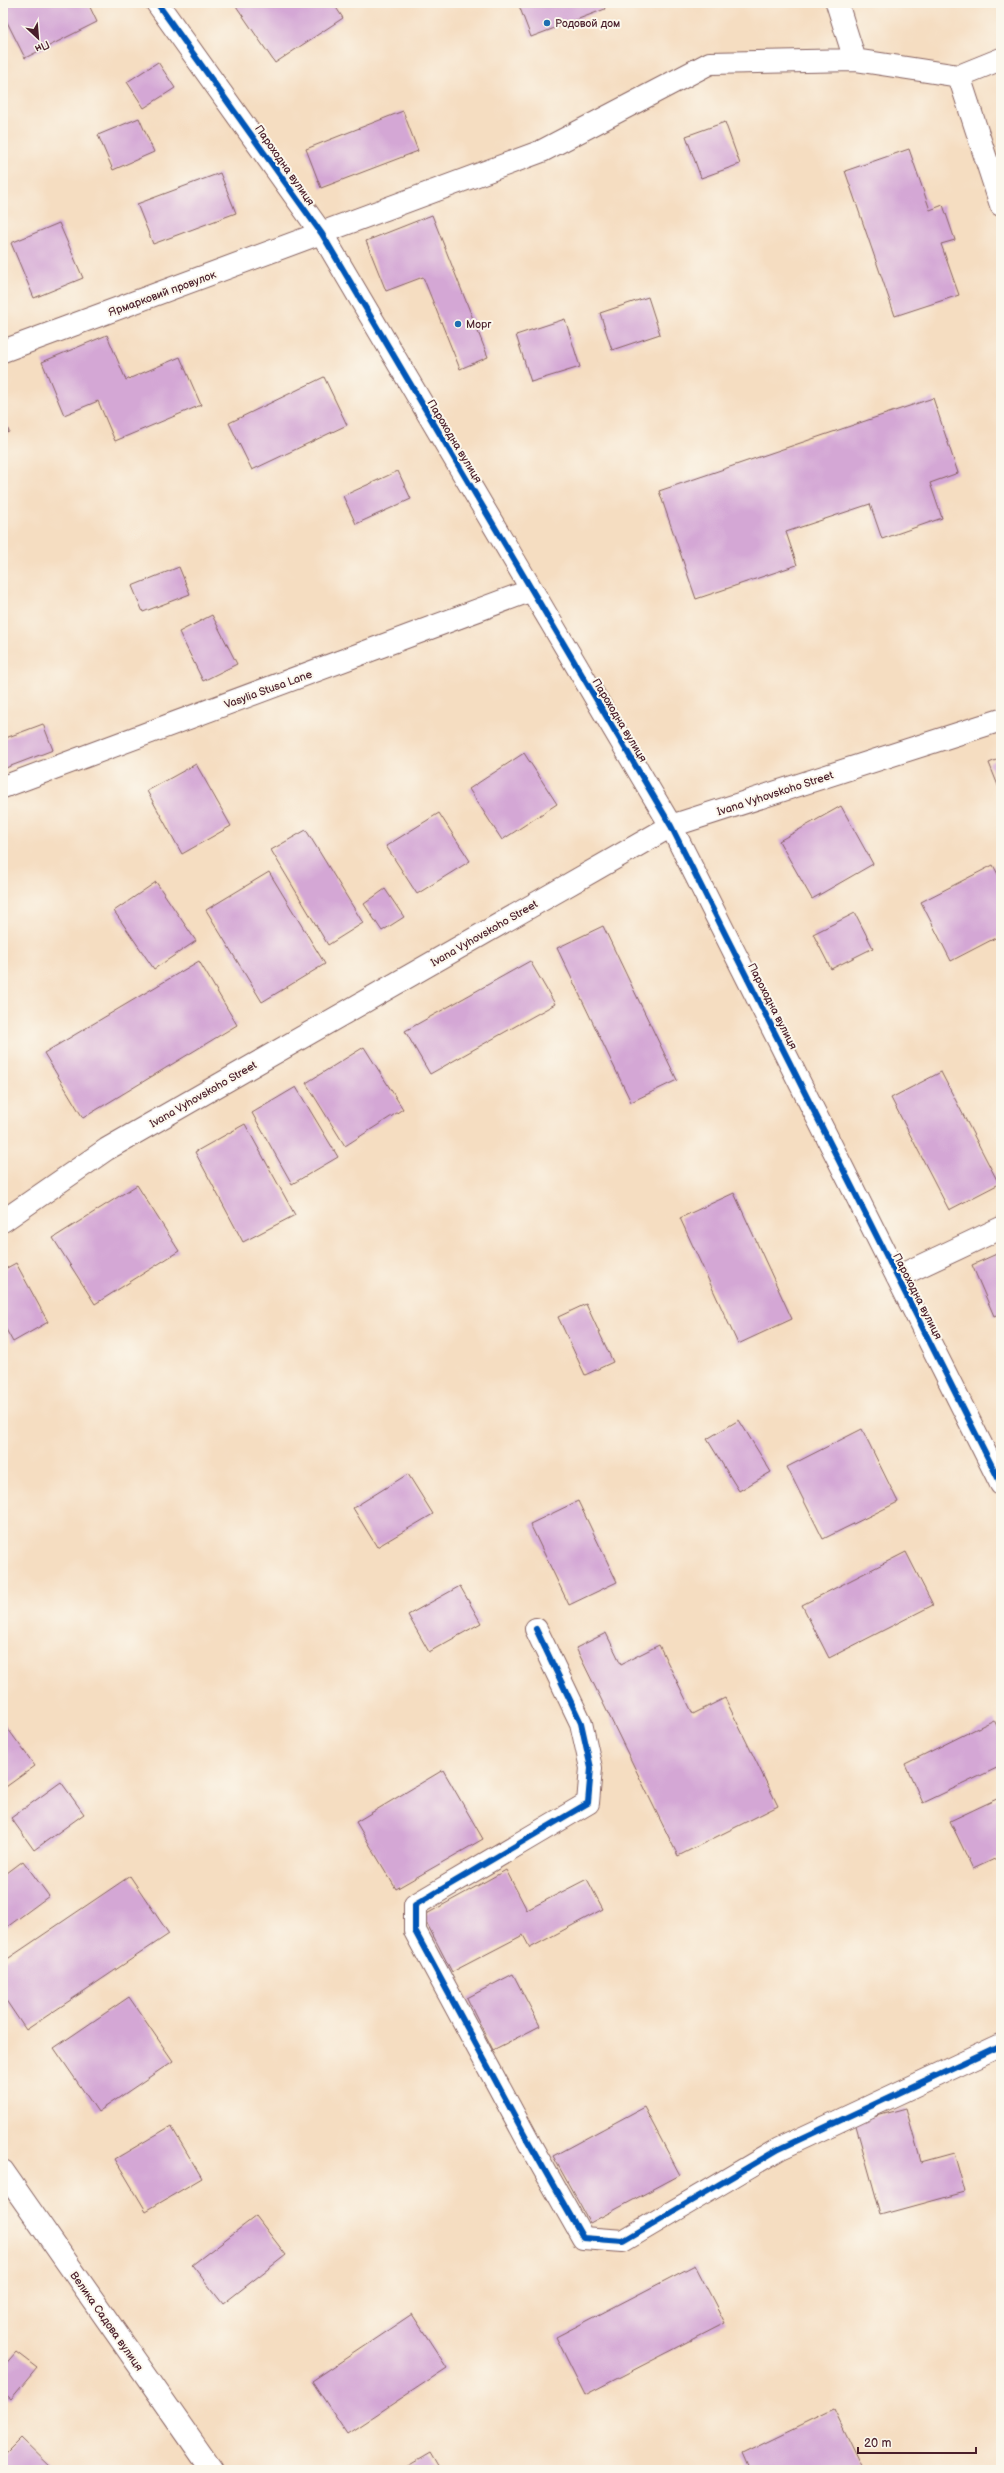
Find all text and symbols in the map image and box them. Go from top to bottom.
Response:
place label: Родовой дом [555,17,620,30]
north arrow [18,18,58,58]
marker: Родовой дом [542,18,552,28]
text: Пн [33,37,52,56]
street label: Пароходна вулиця [252,123,317,208]
street label: Ярмарковий провулок [107,268,218,319]
place label: Морг [466,318,492,331]
marker: Морг [453,319,463,329]
street label: Пароходна вулиця [425,397,485,485]
street label: Vasylia Stusa Lane [223,667,314,711]
street label: Пароходна вулиця [590,676,650,764]
street label: Ivana Vyhovskoho Street [715,768,835,818]
street label: Ivana Vyhovskoho Street [428,897,541,969]
street label: Пароходна вулиця [745,961,800,1052]
street label: Ivana Vyhovskoho Street [147,1058,260,1130]
street label: Пароходна вулиця [890,1251,945,1342]
street label: Велика Садова вулиця [67,2269,146,2373]
scale bar [858,2429,976,2455]
text: 20 m [864,2436,891,2451]

